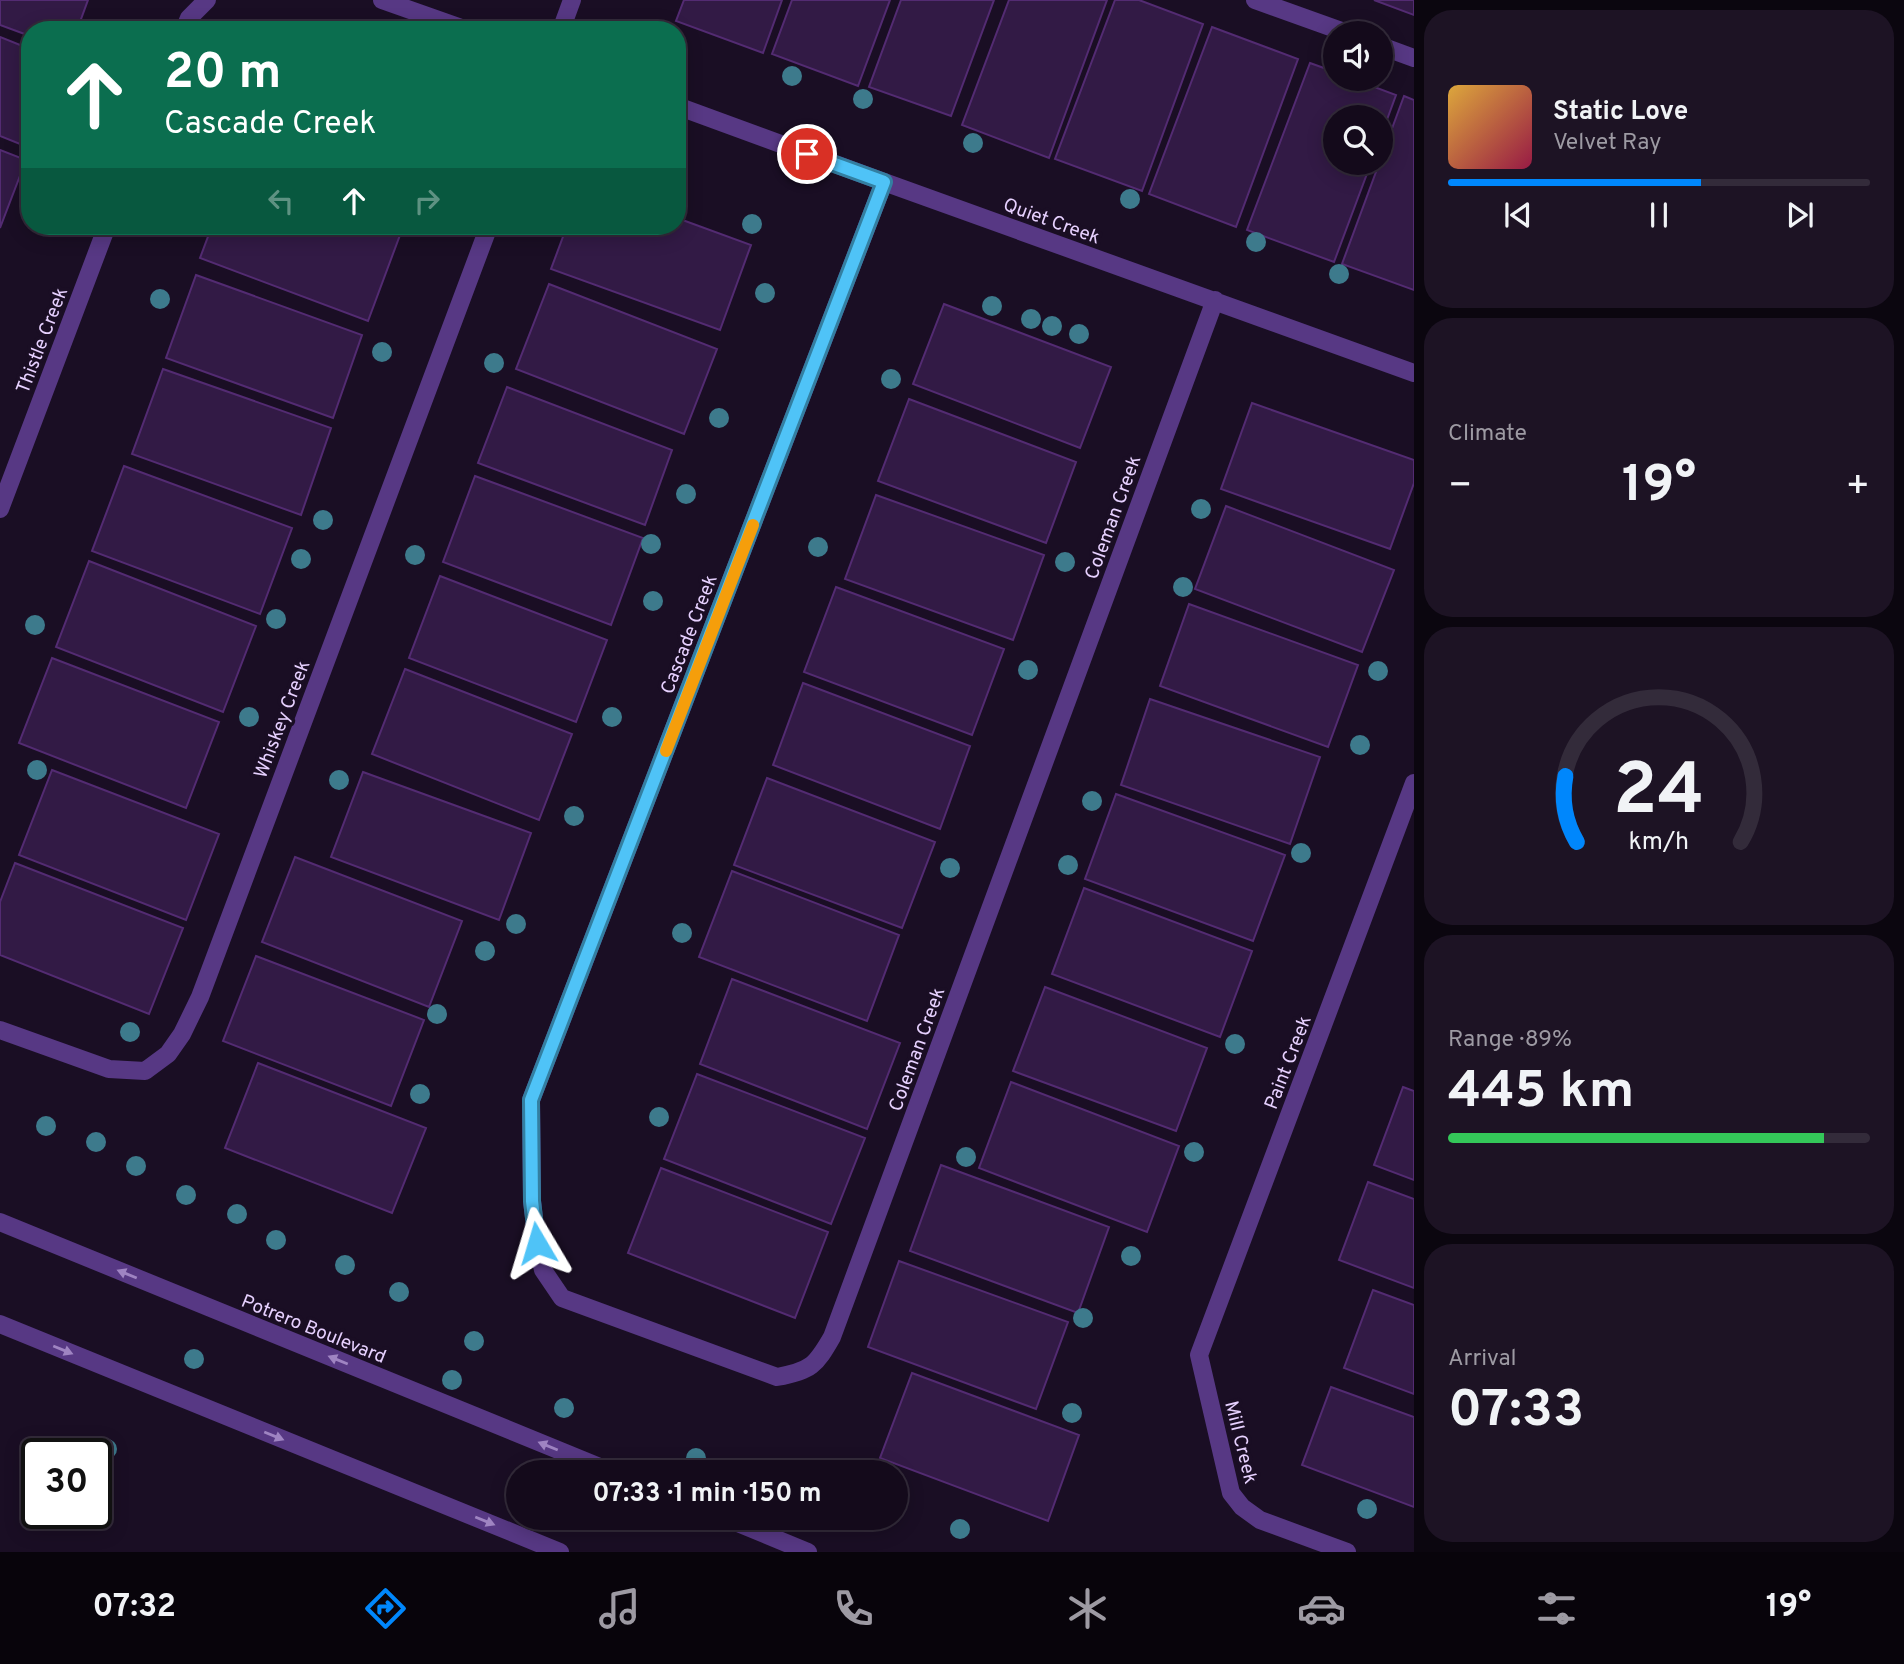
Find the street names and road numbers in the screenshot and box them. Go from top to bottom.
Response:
street label: Quiet Creek [1000,193,1103,250]
street label: Thistle Creek [12,284,74,397]
street label: Coleman Creek [1080,452,1147,583]
street label: Cascade Creek [656,572,724,698]
street label: Whiskey Creek [249,657,316,782]
street label: Coleman Creek [884,984,951,1115]
street label: Paint Creek [1260,1012,1318,1113]
street label: Potrero Boulevard [237,1290,389,1370]
street label: Mill Creek [1218,1399,1262,1486]

